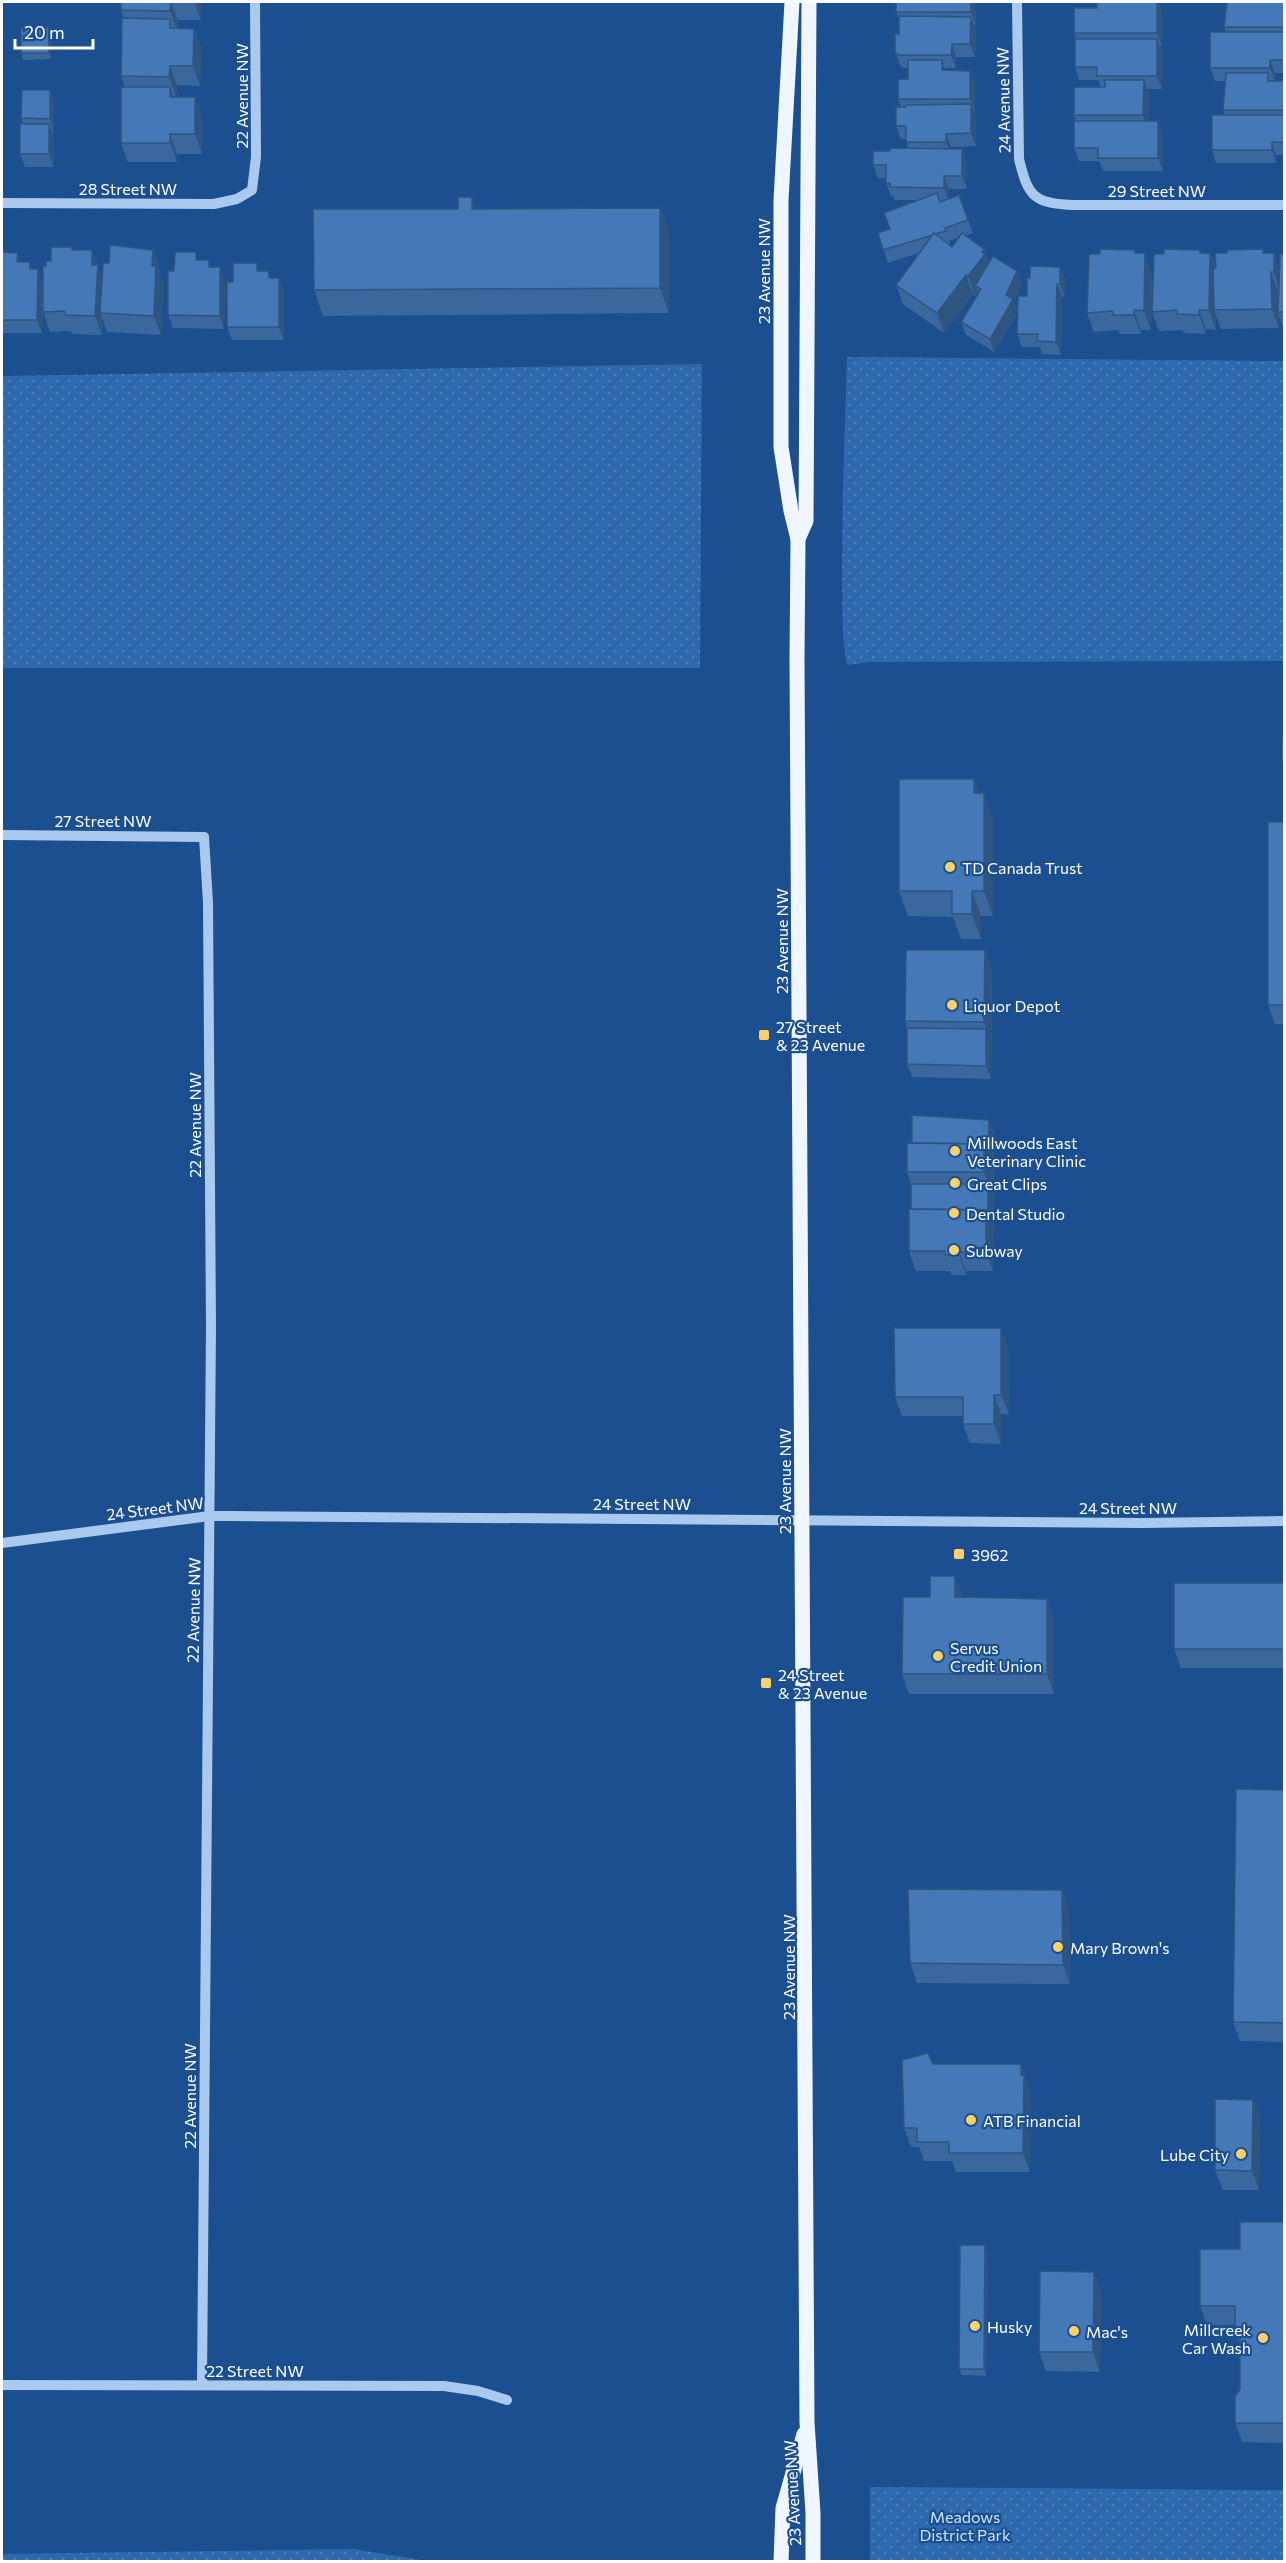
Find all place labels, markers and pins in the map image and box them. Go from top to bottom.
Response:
place label: TD Canada Trust [962,858,1083,877]
marker: TD Canada Trust [943,860,957,874]
place label: Liquor Depot [964,996,1061,1015]
marker: Liquor Depot [945,998,959,1012]
place label: 27 Street & 23 Avenue [776,1017,865,1054]
marker: 27 Street & 23 Avenue [757,1028,771,1042]
place label: Millwoods East Veterinary Clinic [967,1133,1086,1170]
marker: Millwoods East Veterinary Clinic [948,1144,962,1158]
place label: Great Clips [967,1174,1047,1193]
marker: Great Clips [948,1176,962,1190]
place label: Dental Studio [966,1204,1065,1223]
marker: Dental Studio [947,1206,961,1220]
place label: Subway [966,1241,1023,1260]
marker: Subway [947,1243,961,1257]
place label: 3962 [971,1545,1009,1564]
marker: 3962 [952,1547,966,1561]
place label: Servus Credit Union [950,1638,1042,1675]
marker: Servus Credit Union [931,1649,945,1663]
place label: 24 Street & 23 Avenue [778,1665,867,1702]
marker: 24 Street & 23 Avenue [759,1676,773,1690]
place label: Mary Brown's [1070,1938,1169,1957]
marker: Mary Brown's [1051,1940,1065,1954]
place label: ATB Financial [983,2111,1081,2130]
marker: ATB Financial [964,2113,978,2127]
place label: Lube City [1160,2145,1229,2164]
marker: Lube City [1234,2147,1248,2161]
place label: Husky [987,2317,1032,2336]
marker: Husky [968,2319,982,2333]
place label: Millcreek Car Wash [1182,2320,1251,2357]
place label: Mac's [1086,2322,1128,2341]
marker: Mac's [1067,2324,1081,2338]
marker: Millcreek Car Wash [1256,2331,1270,2345]

